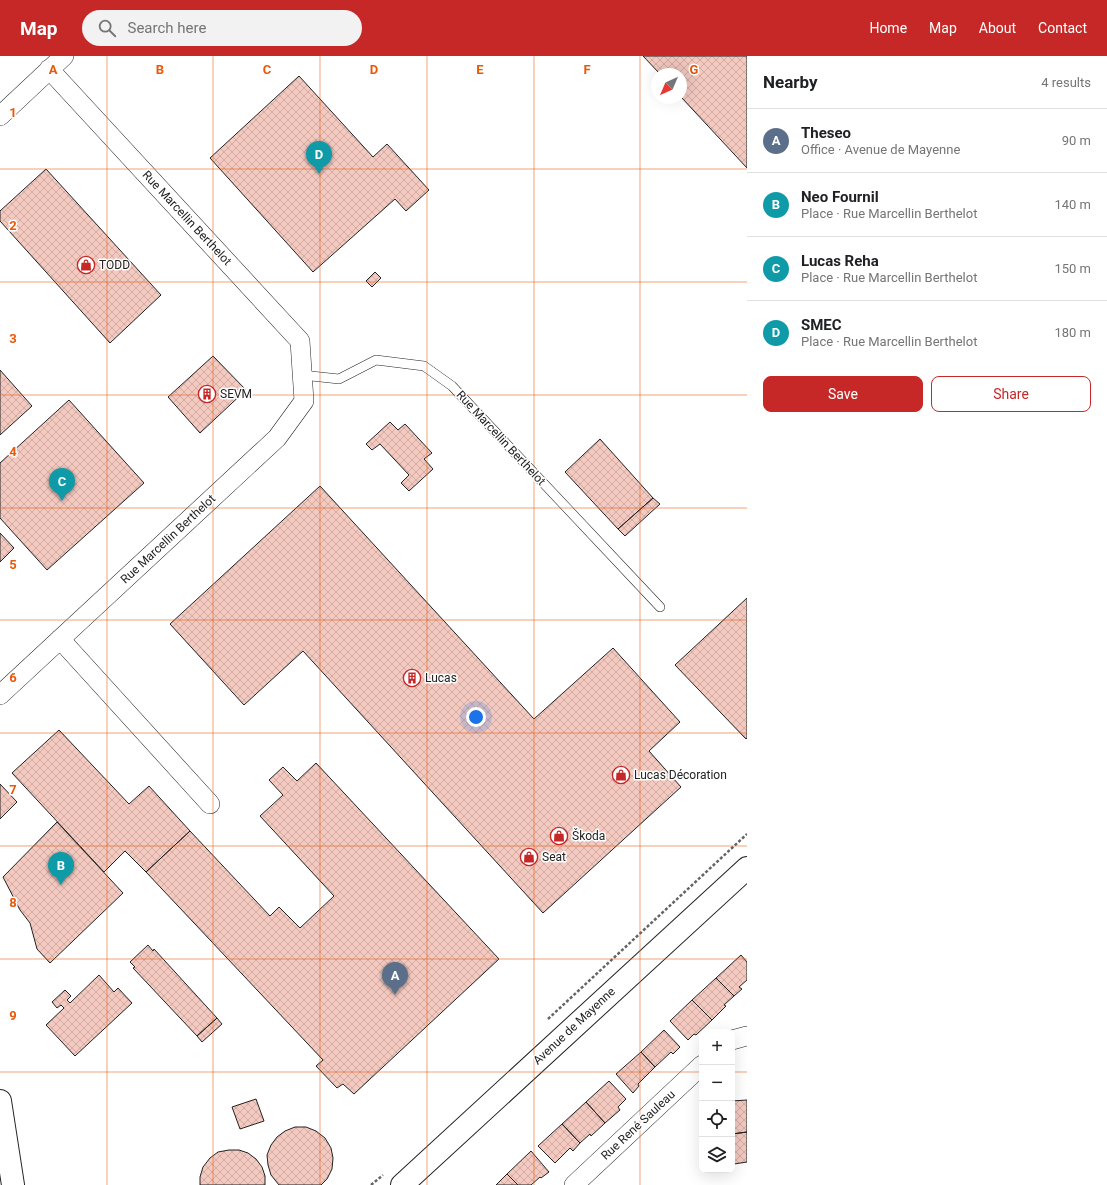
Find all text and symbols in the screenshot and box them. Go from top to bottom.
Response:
search box [82,10,362,46]
text: Map [20,17,58,40]
icon: search [96,17,118,39]
text: Search here [128,19,206,37]
text: Home [869,20,907,36]
text: Map [929,20,957,36]
text: About [979,20,1016,36]
text: Contact [1038,20,1087,36]
text: A [49,62,58,77]
text: B [156,62,164,77]
text: C [263,62,272,77]
text: D [370,62,378,77]
text: E [476,62,484,77]
text: F [583,62,591,77]
text: G [690,62,699,77]
north arrow [651,68,687,104]
text: Nearby [763,72,818,92]
text: 4 results [1041,75,1091,90]
text: 1 [9,105,17,120]
text: Theseo [801,124,851,142]
text: A [772,133,780,148]
text: 90 m [1062,133,1091,148]
pin: D [306,141,332,174]
text: Office · Avenue de Mayenne [801,142,960,157]
street label: Rue Marcellin Berthelot [140,168,234,268]
text: Neo Fournil [801,188,879,206]
text: B [772,197,780,212]
text: 140 m [1054,197,1091,212]
text: Place · Rue Marcellin Berthelot [801,206,977,221]
text: 2 [9,218,17,233]
text: Lucas Reha [801,252,879,270]
shop icon: TODD [76,255,96,275]
place label: TODD [99,258,130,272]
text: C [772,261,780,276]
text: 150 m [1054,261,1091,276]
text: Place · Rue Marcellin Berthelot [801,270,977,285]
text: SMEC [801,316,842,334]
text: D [772,325,780,340]
text: 180 m [1054,325,1091,340]
text: 3 [9,331,17,346]
text: Place · Rue Marcellin Berthelot [801,334,977,349]
button: Save [763,376,923,412]
button: Share [931,376,1091,412]
building icon: SEVM [197,384,217,404]
place label: SEVM [220,387,252,401]
street label: Rue Marcellin Berthelot [454,388,548,488]
text: 4 [9,444,17,459]
pin: C [49,468,75,501]
street label: Rue Marcellin Berthelot [118,492,218,586]
text: 5 [9,557,17,572]
building icon: Lucas [402,668,422,688]
text: 6 [9,670,17,685]
place label: Lucas [425,671,457,685]
your location [466,707,486,727]
shop icon: Lucas Décoration [611,765,631,785]
place label: Lucas Décoration [634,768,727,782]
text: 7 [9,782,17,797]
shop icon: Škoda [549,826,569,846]
place label: Škoda [572,828,605,843]
shop icon: Seat [519,847,539,867]
place label: Seat [542,850,566,864]
pin: B [48,852,74,885]
text: 8 [9,895,17,910]
pin: A [382,962,408,995]
street label: Avenue de Mayenne [530,984,618,1068]
text: 9 [9,1008,17,1023]
map controls [699,1029,735,1173]
button: + [699,1029,735,1065]
button: − [699,1065,735,1101]
street label: Rue René Sauleau [598,1087,678,1163]
button: locate [699,1101,735,1137]
button: layers [699,1137,735,1173]

